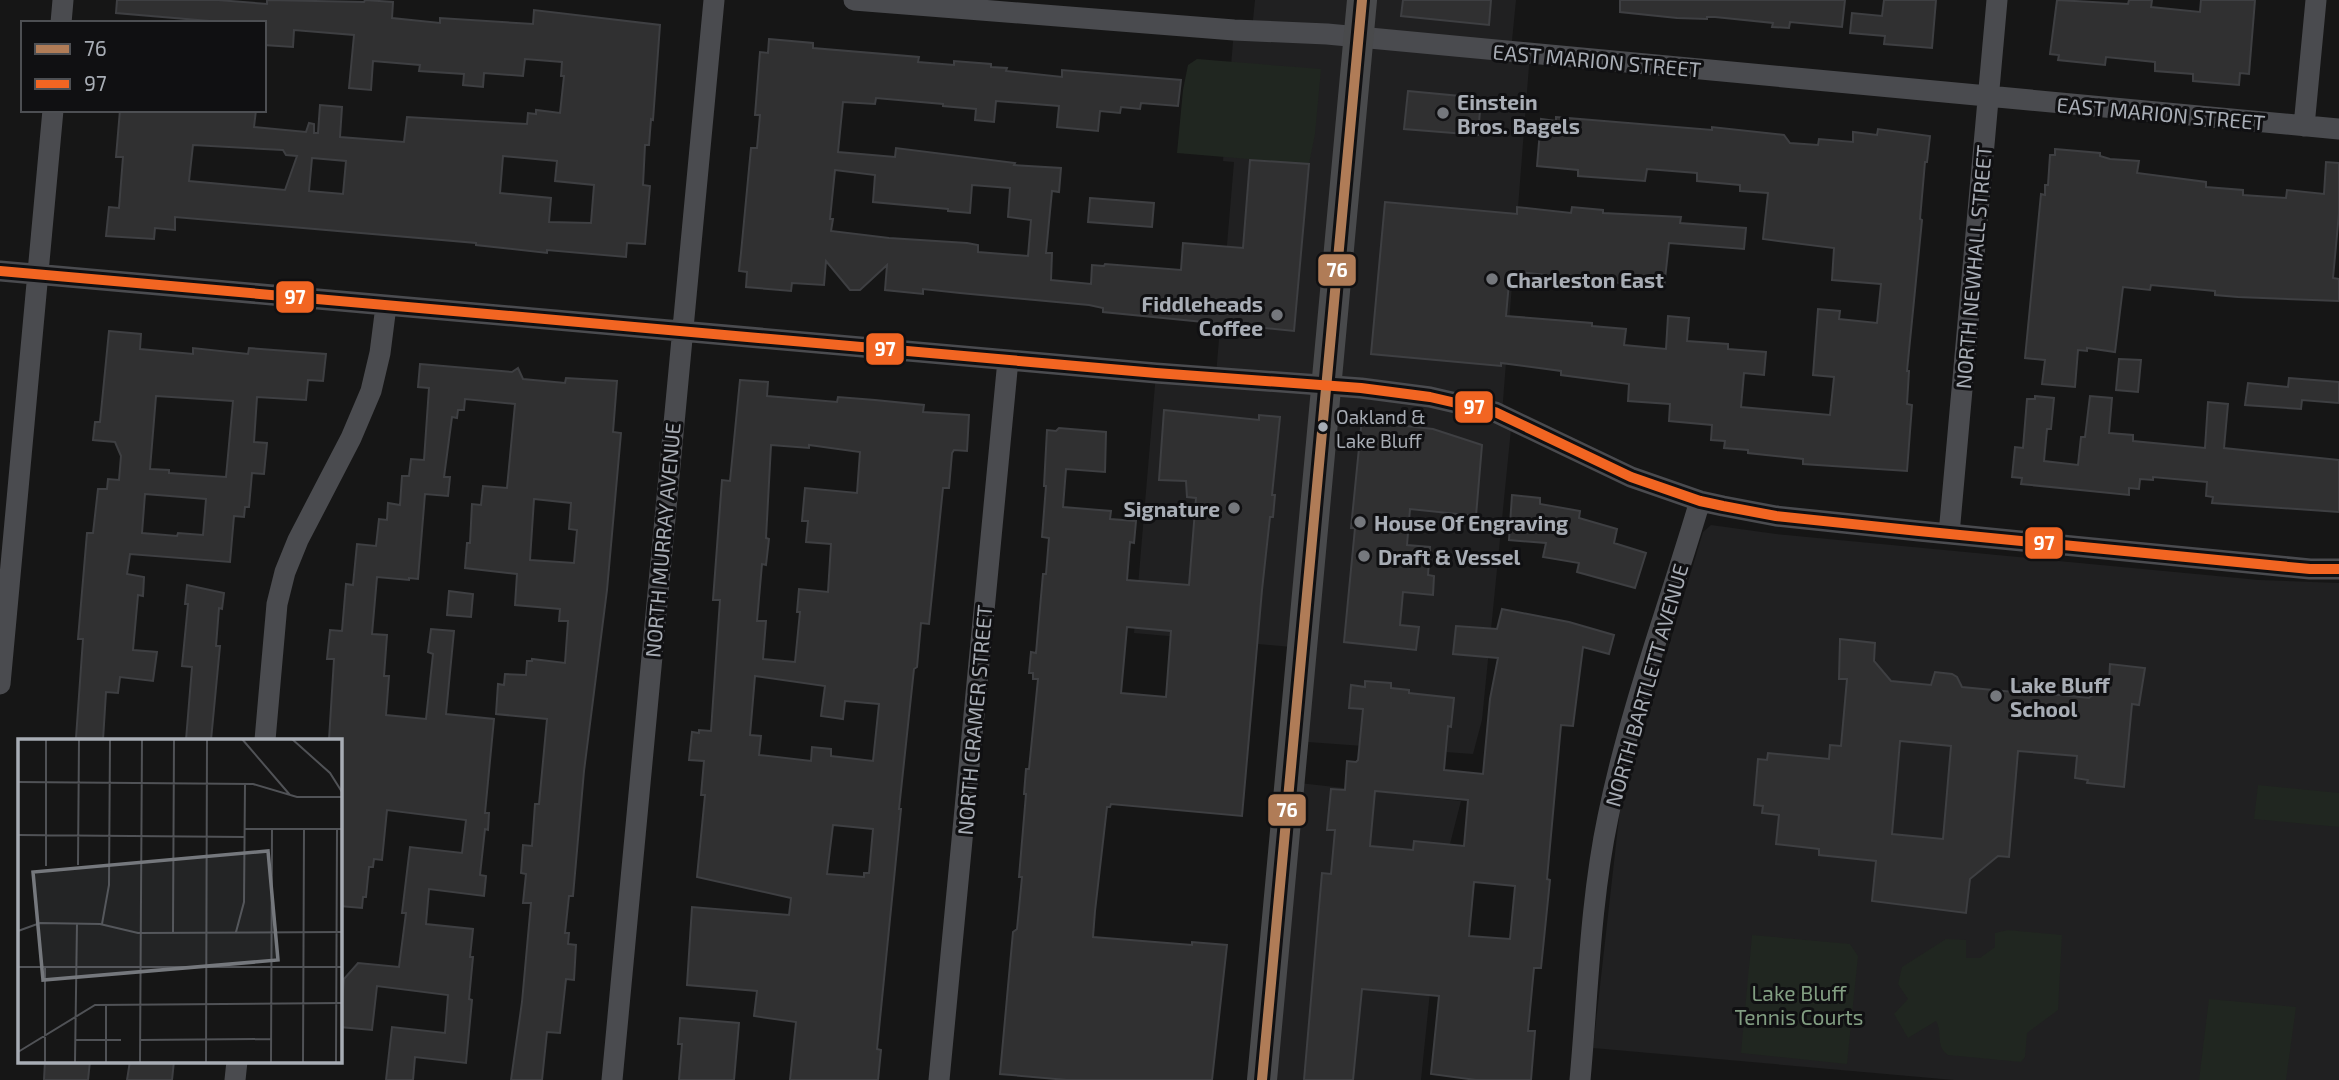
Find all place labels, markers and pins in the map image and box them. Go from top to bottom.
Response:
place label: Einstein Bros. Bagels [1457,89,1580,138]
marker: Einstein Bros. Bagels [1435,105,1451,121]
place label: Charleston East [1506,267,1664,292]
marker: Charleston East [1484,271,1500,287]
place label: Fiddleheads Coffee [1142,291,1263,340]
marker: Fiddleheads Coffee [1269,307,1285,323]
place label: Oakland & Lake Bluff [1336,405,1426,452]
marker: Oakland & Lake Bluff [1316,420,1330,434]
place label: Signature [1123,496,1220,521]
marker: Signature [1226,500,1242,516]
place label: House Of Engraving [1374,510,1568,535]
marker: House Of Engraving [1352,514,1368,530]
place label: Draft & Vessel [1378,544,1521,569]
marker: Draft & Vessel [1356,548,1372,564]
place label: Lake Bluff School [2010,672,2111,721]
marker: Lake Bluff School [1988,688,2004,704]

